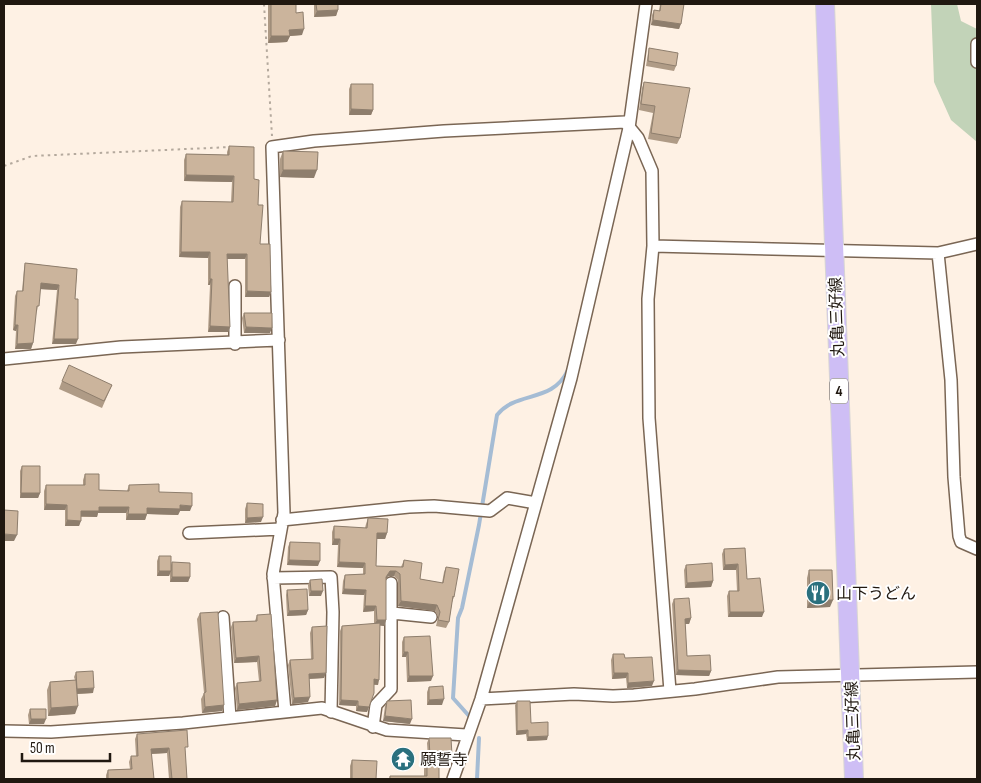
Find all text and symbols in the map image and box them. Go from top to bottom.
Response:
street label: 丸亀三好線 [827,277,848,357]
road number: 4 [830,378,848,404]
restaurant icon: 山下うどん [805,580,831,606]
place label: 山下うどん [836,585,916,604]
street label: 丸亀三好線 [843,681,864,761]
scale bar [22,730,110,762]
text: 50 m [30,739,55,758]
temple icon: 願誓寺 [390,746,416,772]
place label: 願誓寺 [420,751,468,770]

